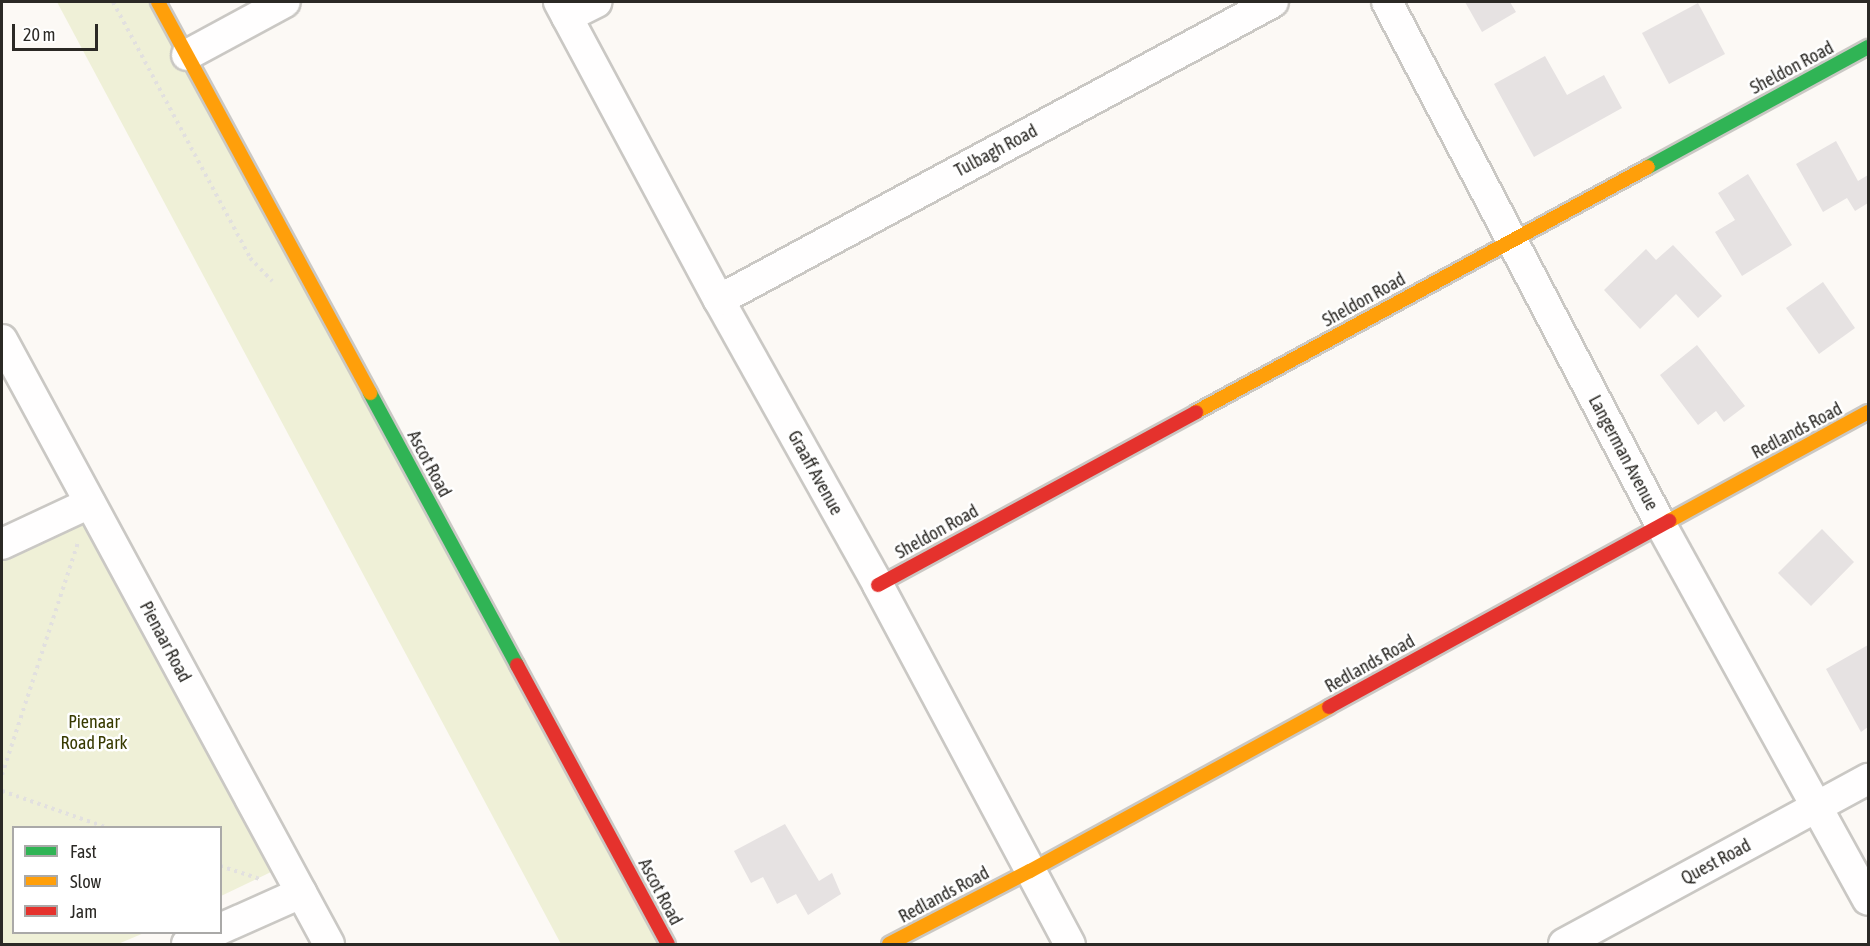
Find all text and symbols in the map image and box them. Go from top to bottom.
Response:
scale bar [15,12,100,50]
text: 20 m [23,24,55,45]
street label: Sheldon Road [1746,37,1838,99]
street label: Tulbagh Road [951,120,1041,182]
street label: Sheldon Road [1319,268,1409,332]
street label: Langerman Avenue [1584,392,1662,514]
street label: Redlands Road [1748,398,1846,464]
street label: Ascot Road [402,427,456,501]
street label: Graaff Avenue [783,427,847,519]
street label: Sheldon Road [892,500,982,564]
street label: Pienaar Road [135,598,195,686]
street label: Redlands Road [1321,631,1419,697]
park label: Pienaar Road Park [61,712,127,754]
legend [12,826,222,934]
street label: Quest Road [1677,835,1755,889]
text: Fast [70,841,97,862]
street label: Ascot Road [633,855,687,929]
street label: Redlands Road [895,862,993,928]
text: Slow [70,871,101,892]
text: Jam [70,901,97,922]

